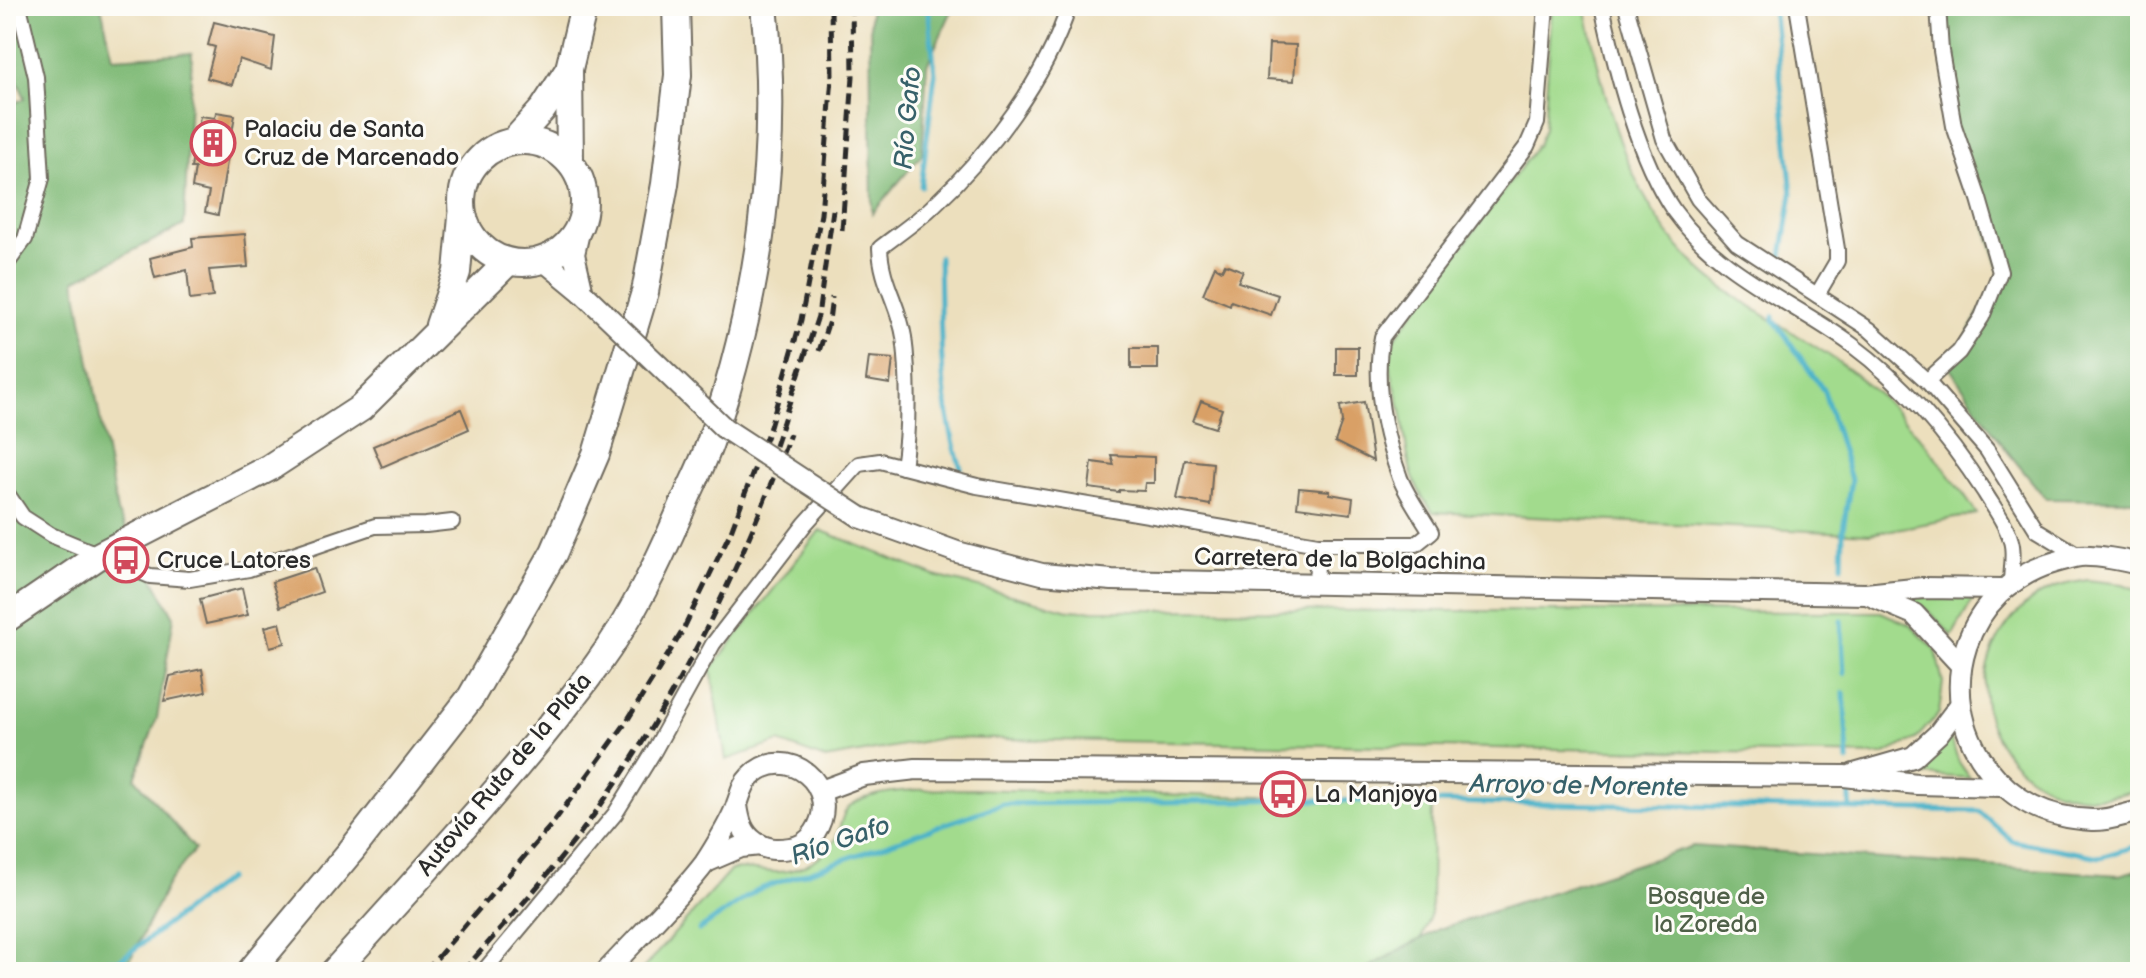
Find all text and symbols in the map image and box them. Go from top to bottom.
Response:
water label: Río Gafo [889,65,928,171]
place label: Palaciu de Santa Cruz de Marcenado [244,115,460,172]
building icon: Palaciu de Santa Cruz de Marcenado [189,119,237,167]
bus stop icon: Cruce Latores [102,536,150,584]
street label: Carretera de la Bolgachina [1194,542,1486,577]
place label: Cruce Latores [157,546,311,575]
street label: Autovía Ruta de la Plata [411,667,598,882]
water label: Arroyo de Morente [1467,769,1689,804]
bus stop icon: La Manjoya [1259,770,1307,818]
place label: La Manjoya [1314,780,1438,809]
water label: Río Gafo [787,810,894,873]
park label: Bosque de la Zoreda [1647,882,1765,939]

